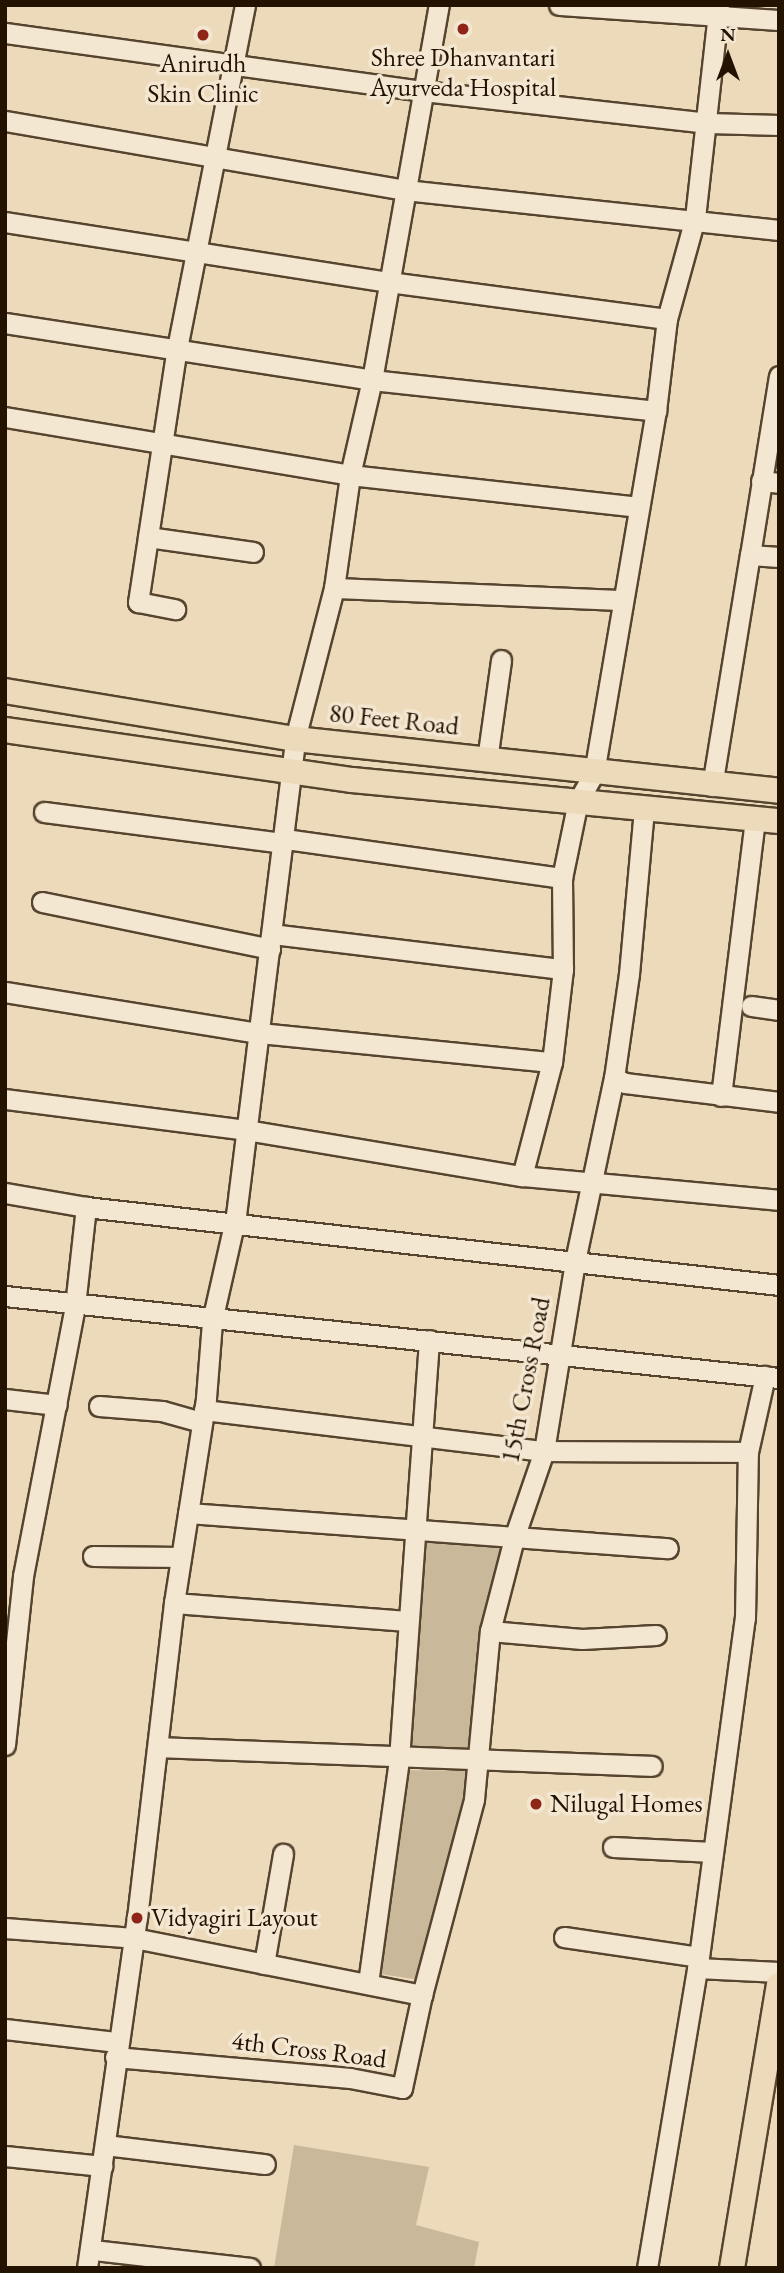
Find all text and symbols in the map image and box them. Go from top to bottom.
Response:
marker: Shree Dhanvantari Ayurveda Hospital [453,19,473,39]
north arrow [693,21,763,91]
text: N [720,22,736,47]
marker: Anirudh Skin Clinic [193,25,213,45]
place label: Shree Dhanvantari Ayurveda Hospital [370,42,556,104]
place label: Anirudh Skin Clinic [147,48,259,110]
street label: 80 Feet Road [327,698,461,742]
street label: 15th Cross Road [495,1294,557,1466]
place label: Nilugal Homes [550,1788,703,1820]
marker: Nilugal Homes [528,1796,544,1812]
place label: Vidyagiri Layout [151,1902,318,1934]
marker: Vidyagiri Layout [129,1910,145,1926]
street label: 4th Cross Road [230,2025,388,2075]

